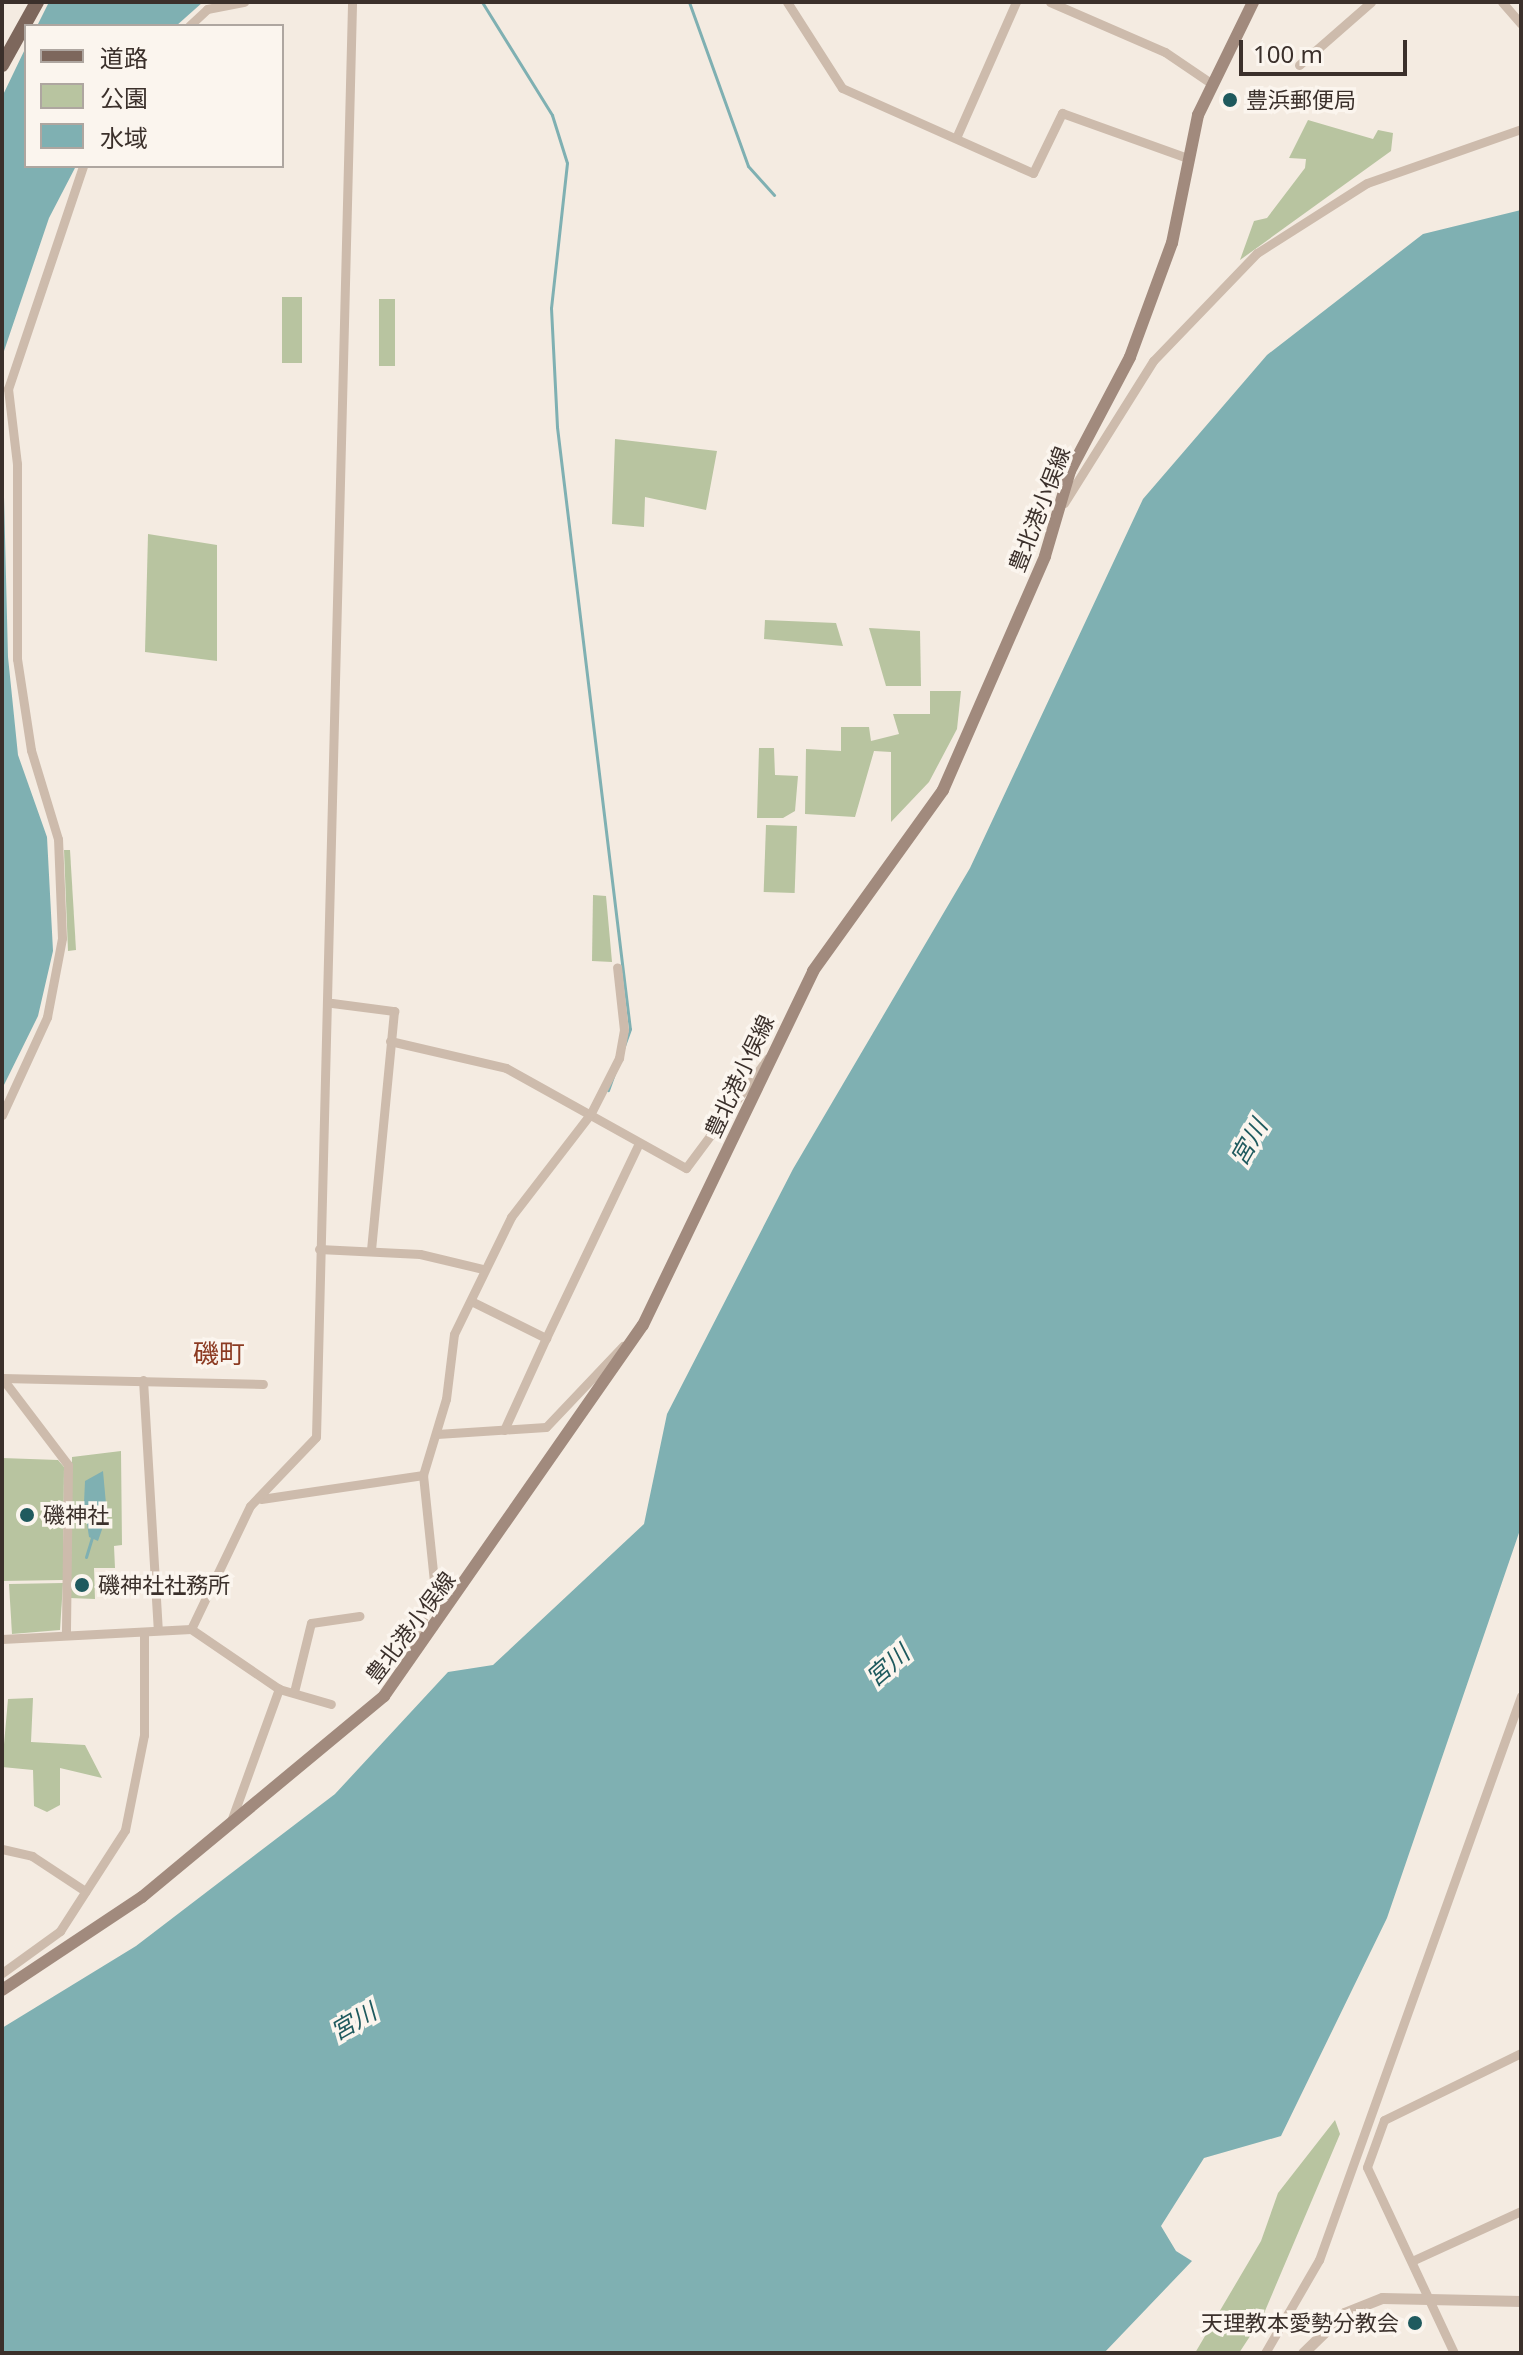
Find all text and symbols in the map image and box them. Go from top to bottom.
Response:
legend [24,24,284,168]
scale bar [1243,24,1411,74]
text: 100 m [1253,37,1323,70]
text: 道路 [100,41,148,74]
text: 公園 [100,81,148,114]
place label: 豊浜郵便局 [1246,87,1356,113]
marker: 豊浜郵便局 [1221,91,1239,109]
text: 水域 [100,121,148,154]
street label: 豊北港小俣線 [1003,443,1075,575]
street label: 豊北港小俣線 [699,1011,779,1141]
water label: 宮川 [1224,1114,1272,1170]
district label: 磯町 [193,1338,245,1370]
place label: 磯神社 [43,1502,109,1528]
marker: 磯神社 [18,1506,36,1524]
street label: 豊北港小俣線 [360,1566,460,1688]
place label: 磯神社社務所 [98,1572,230,1598]
marker: 磯神社社務所 [73,1576,91,1594]
water label: 宮川 [859,1638,915,1692]
water label: 宮川 [325,1997,381,2045]
place label: 天理教本愛勢分教会 [1201,2310,1399,2336]
marker: 天理教本愛勢分教会 [1406,2314,1424,2332]

